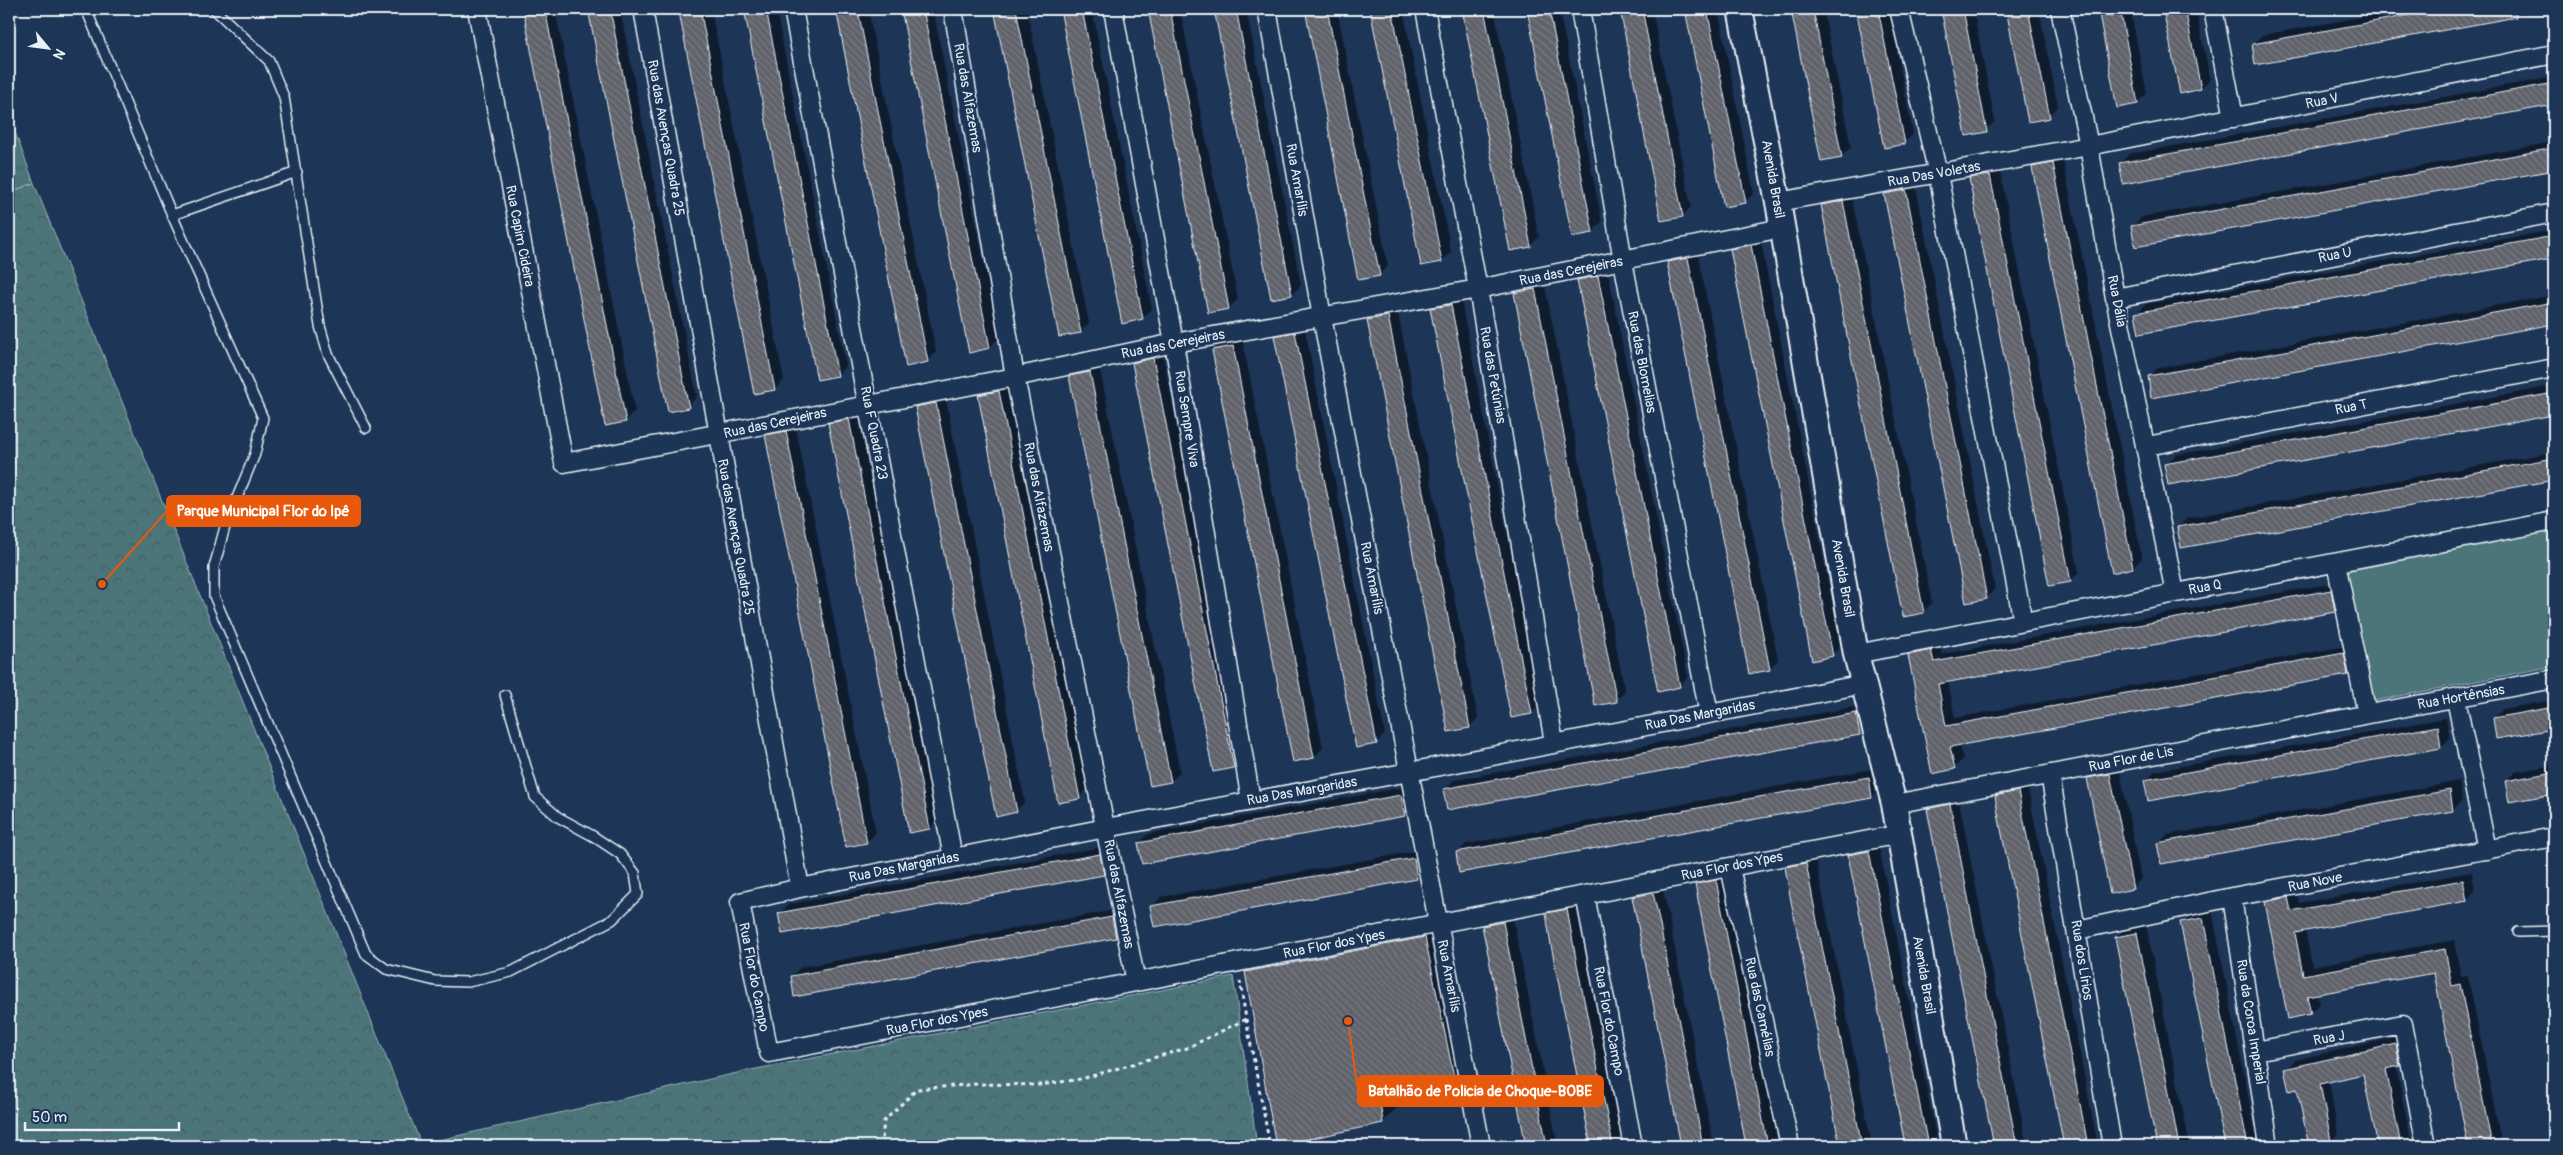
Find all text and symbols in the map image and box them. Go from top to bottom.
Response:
north arrow [22,22,72,72]
street label: Rua das Alfazemas [950,42,986,155]
text: N [49,46,69,62]
street label: Rua das Avenças Quadra 25 [644,59,688,217]
street label: Rua V [2304,89,2340,113]
street label: Avenida Brasil [1758,138,1788,220]
street label: Rua Amarílis [1282,142,1312,218]
street label: Rua Das Voletas [1886,157,1982,191]
street label: Rua Capim Cideira [502,184,538,288]
street label: Rua U [2317,243,2353,267]
street label: Rua das Cerejeiras [1518,253,1625,289]
street label: Rua Dália [2104,274,2130,328]
street label: Rua das Blomelias [1624,310,1660,415]
street label: Rua das Petúnias [1476,325,1510,425]
street label: Rua das Cerejeiras [1120,326,1227,362]
street label: Rua Sempre Viva [1171,370,1203,468]
street label: Rua F Quadra 23 [857,385,891,481]
street label: Rua T [2333,396,2369,418]
street label: Rua das Cerejeiras [722,404,829,442]
street label: Rua das Alfazemas [1020,441,1058,554]
street label: Rua das Avenças Quadra 25 [714,458,758,616]
callout: Parque Municipal Flor do Ipê [167,496,360,526]
text: Parque Municipal Flor do Ipê [177,502,349,521]
street label: Avenida Brasil [1828,537,1858,619]
street label: Rua Amarílis [1357,540,1387,616]
street label: Rua Q [2187,575,2223,599]
street label: Rua Hortênsias [2416,681,2507,713]
street label: Rua Das Margaridas [1644,696,1757,734]
street label: Rua Flor de Lis [2087,742,2175,776]
street label: Rua Das Margaridas [1246,773,1359,809]
street label: Rua das Alfazemas [1100,838,1138,951]
street label: Rua Das Margaridas [848,848,961,886]
street label: Rua Flor dos Ypes [1680,848,1785,884]
street label: Rua Nove [2286,868,2344,896]
street label: Rua dos Lírios [2067,919,2097,1002]
street label: Rua Flor do Campo [735,921,773,1033]
street label: Rua Flor dos Ypes [1282,926,1387,962]
street label: Avenida Brasil [1909,934,1939,1016]
street label: Rua Amarílis [1434,938,1464,1014]
street label: Rua das Camélias [1741,956,1779,1059]
street label: Rua da Coroa Imperial [2233,958,2269,1086]
street label: Rua Flor do Campo [1590,965,1628,1077]
street label: Rua Flor dos Ypes [885,1003,990,1039]
street label: Rua J [2312,1027,2346,1049]
callout: Batalhão de Policia de Choque-BOBE [1358,1076,1603,1106]
text: Batalhão de Policia de Choque-BOBE [1368,1082,1592,1101]
scale bar [25,1100,179,1132]
text: 50 m [32,1108,67,1127]

